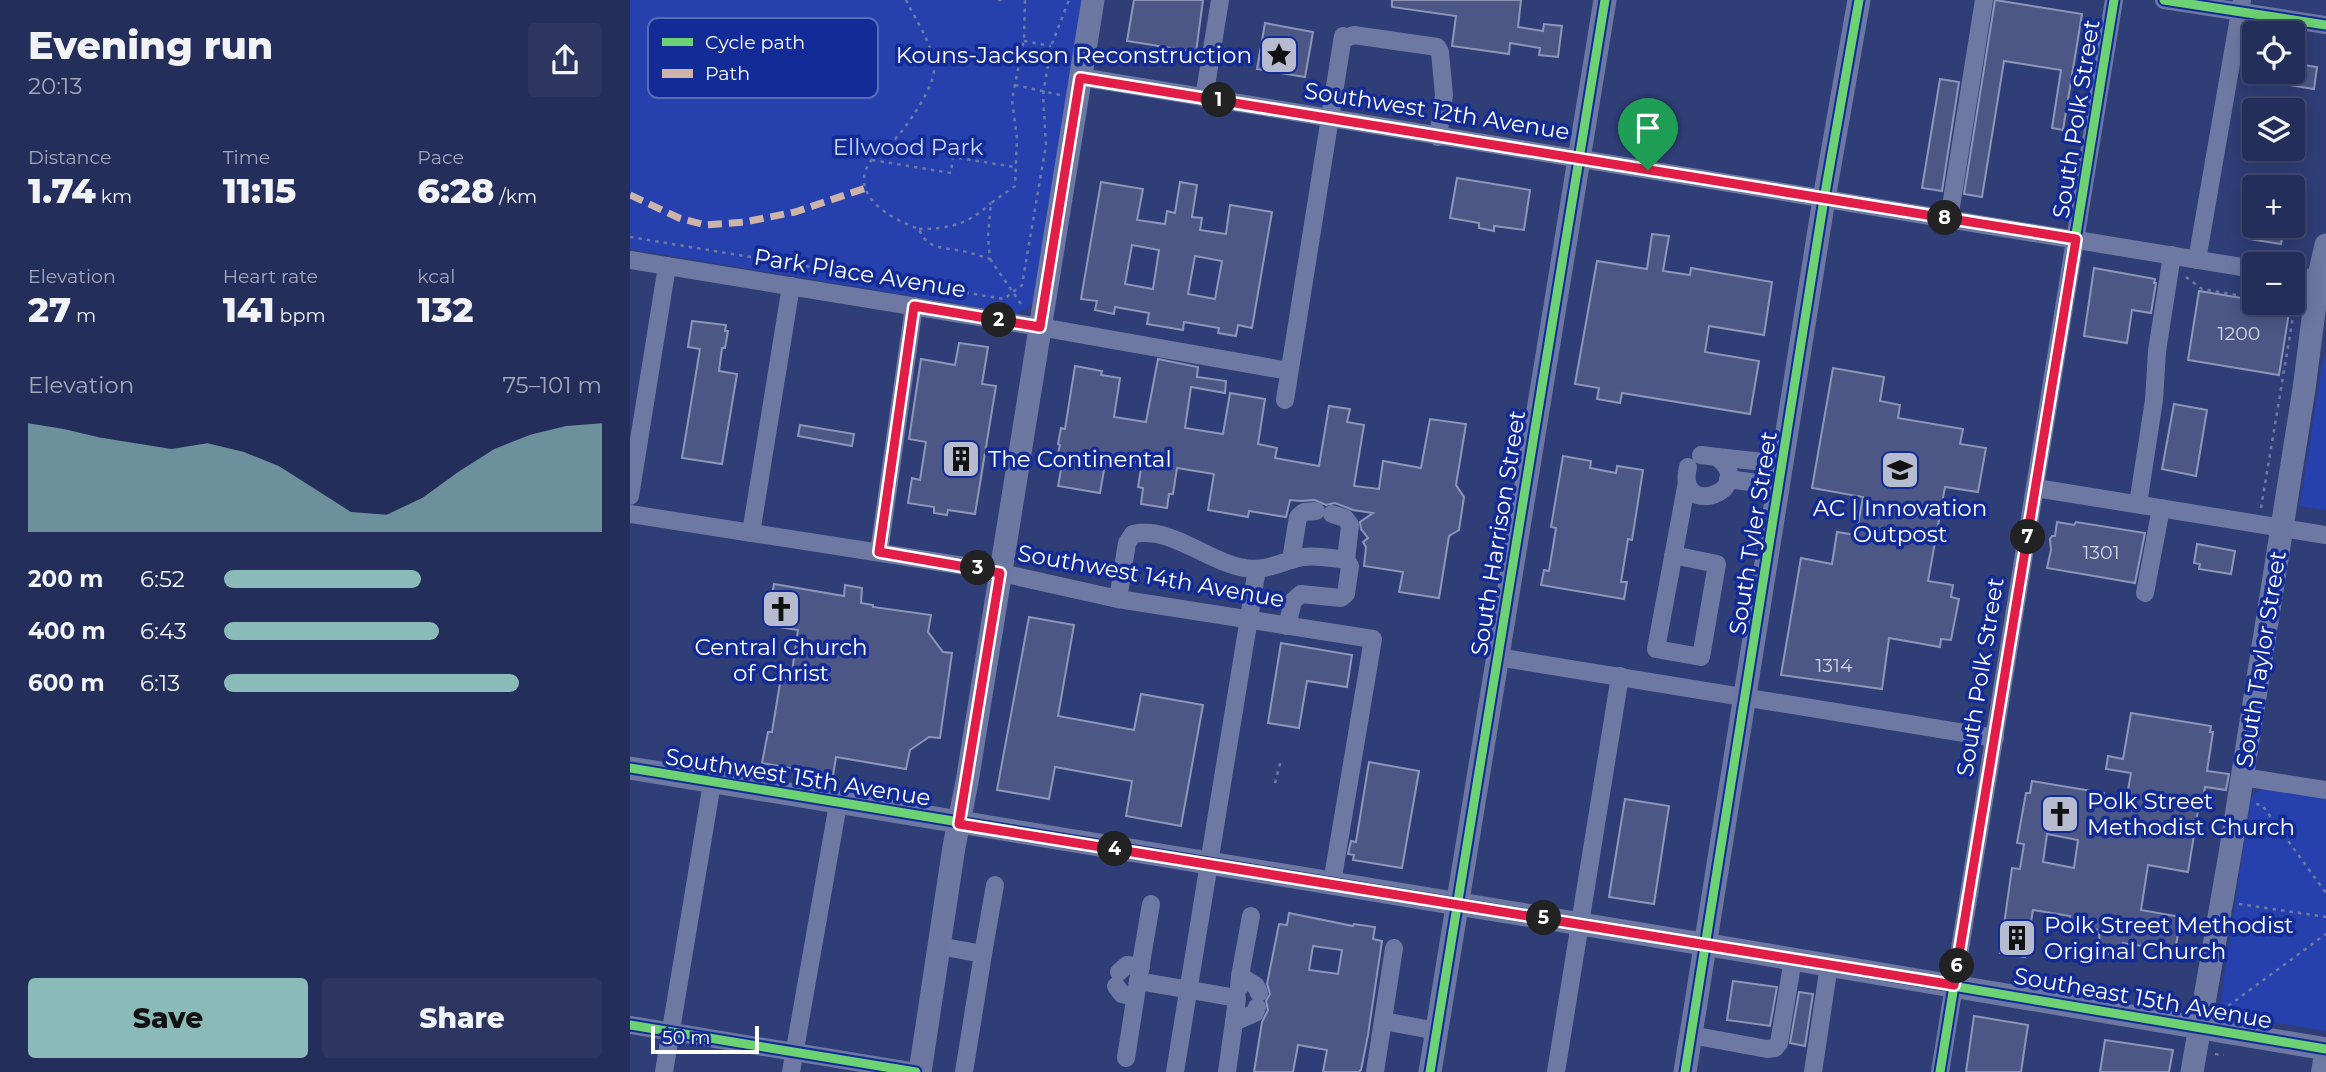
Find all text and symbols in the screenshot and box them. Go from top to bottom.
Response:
legend [648,18,878,98]
street label: South Polk Street [2046,18,2106,220]
map controls [2242,21,2305,315]
button: locate [2242,21,2305,84]
text: Evening run [28,22,273,69]
button: share [528,23,602,97]
text: Cycle path [705,31,805,54]
place icon: Kouns-Jackson Reconstruction [1258,34,1300,76]
place label: Kouns-Jackson Reconstruction [896,41,1252,69]
text: Path [705,62,750,85]
text: 20:13 [28,72,82,100]
street label: Southwest 12th Avenue [1302,76,1572,146]
pin: 1 [1202,82,1236,118]
text: 1 [1215,88,1222,111]
pin [1618,98,1678,170]
button: layers [2242,98,2305,161]
icon: arrive [1629,109,1667,147]
park label: Ellwood Park [833,133,984,161]
text: Distance [28,146,111,169]
text: Time [223,146,270,169]
text: Pace [417,146,464,169]
text: 1.74 [28,169,96,212]
text: 11:15 [223,169,296,212]
text: 6:28 [417,169,494,212]
button: + [2242,175,2305,238]
text: km [96,185,132,208]
text: /km [494,185,537,208]
pin: 8 [1928,200,1962,235]
text: 8 [1938,206,1951,229]
street label: Park Place Avenue [752,242,968,304]
button: − [2242,252,2305,315]
text: Elevation [28,265,116,288]
text: Heart rate [223,265,318,288]
text: kcal [417,265,455,288]
text: 27 [28,288,71,331]
text: 141 [223,288,275,331]
text: 132 [417,288,473,331]
pin: 2 [982,302,1016,338]
text: m [71,304,96,327]
text: bpm [275,304,326,327]
text: 2 [993,308,1004,331]
house number: 1200 [2218,322,2260,345]
text: Elevation [28,371,134,399]
text: 75–101 m [503,371,602,399]
street label: South Harrison Street [1465,408,1531,658]
street label: South Tyler Street [1723,429,1783,637]
building icon: The Continental [940,438,982,480]
place label: The Continental [988,445,1172,473]
school or university icon: AC | Innovation Outpost [1879,449,1921,491]
place label: AC | Innovation Outpost [1813,494,1987,548]
pin: 7 [2010,520,2046,554]
text: 7 [2022,525,2033,548]
street label: Southwest 14th Avenue [1015,539,1287,613]
house number: 1301 [2082,541,2120,564]
street label: South Taylor Street [2230,549,2292,769]
pin: 3 [960,550,996,586]
text: 3 [972,556,983,579]
text: 200 m [28,565,103,593]
text: 6:52 [140,565,185,593]
street label: South Polk Street [1950,576,2010,778]
church icon: Central Church of Christ [760,588,802,630]
text: 400 m [28,617,106,645]
text: 6:43 [140,617,187,645]
place label: Central Church of Christ [694,633,868,687]
house number: 1314 [1816,654,1853,677]
text: 600 m [28,669,105,697]
text: 6:13 [140,669,180,697]
street label: Southwest 15th Avenue [663,742,933,812]
place label: Polk Street Methodist Church [2087,787,2295,841]
church icon: Polk Street Methodist Church [2039,793,2081,835]
pin: 4 [1098,832,1133,866]
text: 4 [1108,837,1121,860]
pin: 5 [1527,900,1562,936]
text: 5 [1538,906,1549,929]
place label: Polk Street Methodist Original Church [2044,911,2294,965]
building icon: Polk Street Methodist Original Church [1996,917,2038,959]
pin: 6 [1940,948,1974,984]
text: 6 [1950,954,1963,977]
street label: Southeast 15th Avenue [2012,961,2274,1035]
button: Save [28,978,308,1058]
button: Share [322,978,602,1058]
scale bar [651,1023,760,1055]
text: 50 m [662,1026,710,1049]

